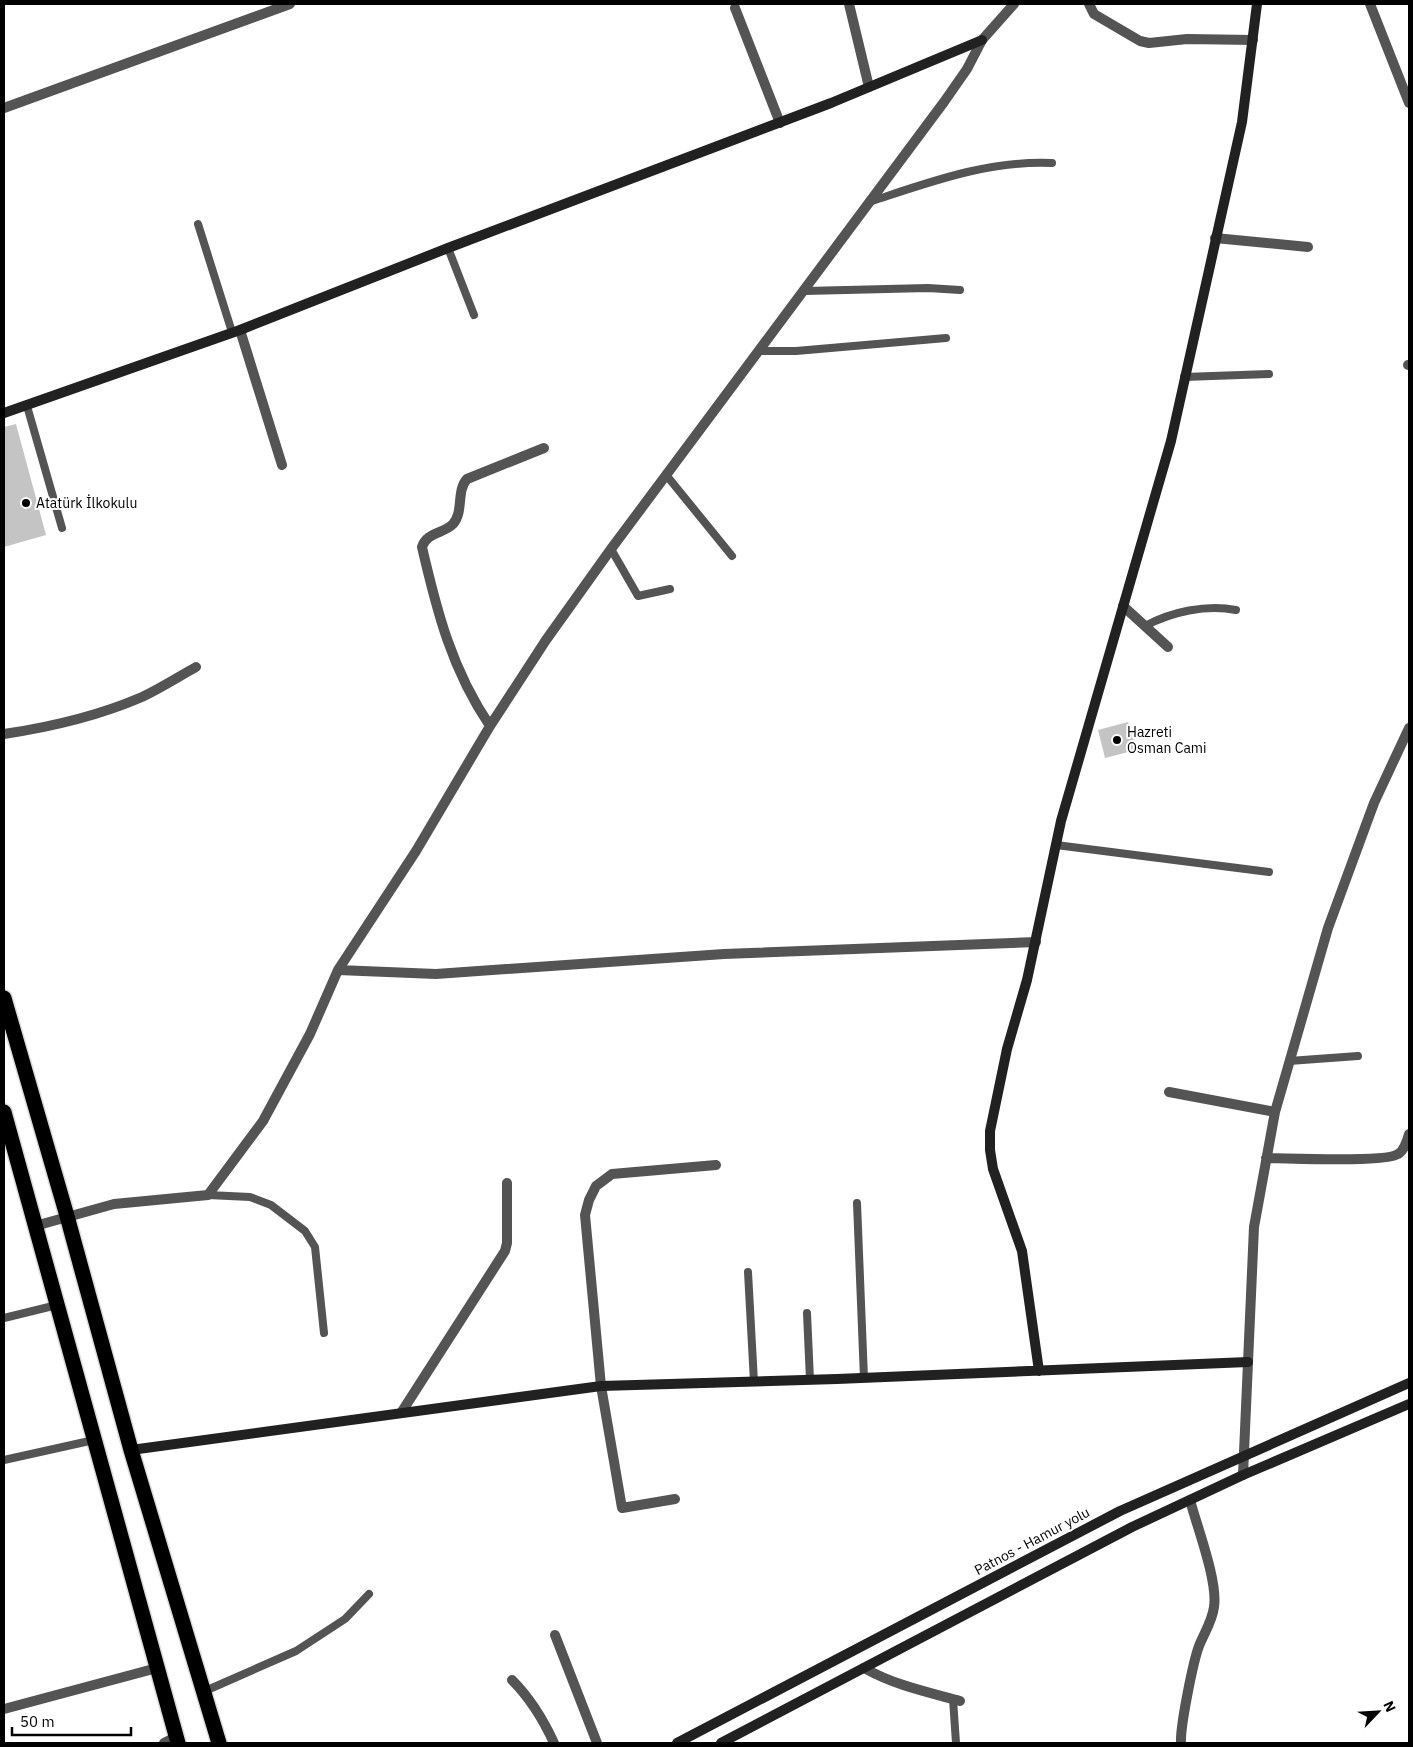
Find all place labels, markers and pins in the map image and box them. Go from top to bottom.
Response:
place label: Atatürk İlkokulu [36,494,137,512]
marker: Atatürk İlkokulu [20,497,32,509]
place label: Hazreti Osman Cami [1127,723,1207,757]
marker: Hazreti Osman Cami [1111,734,1123,746]

